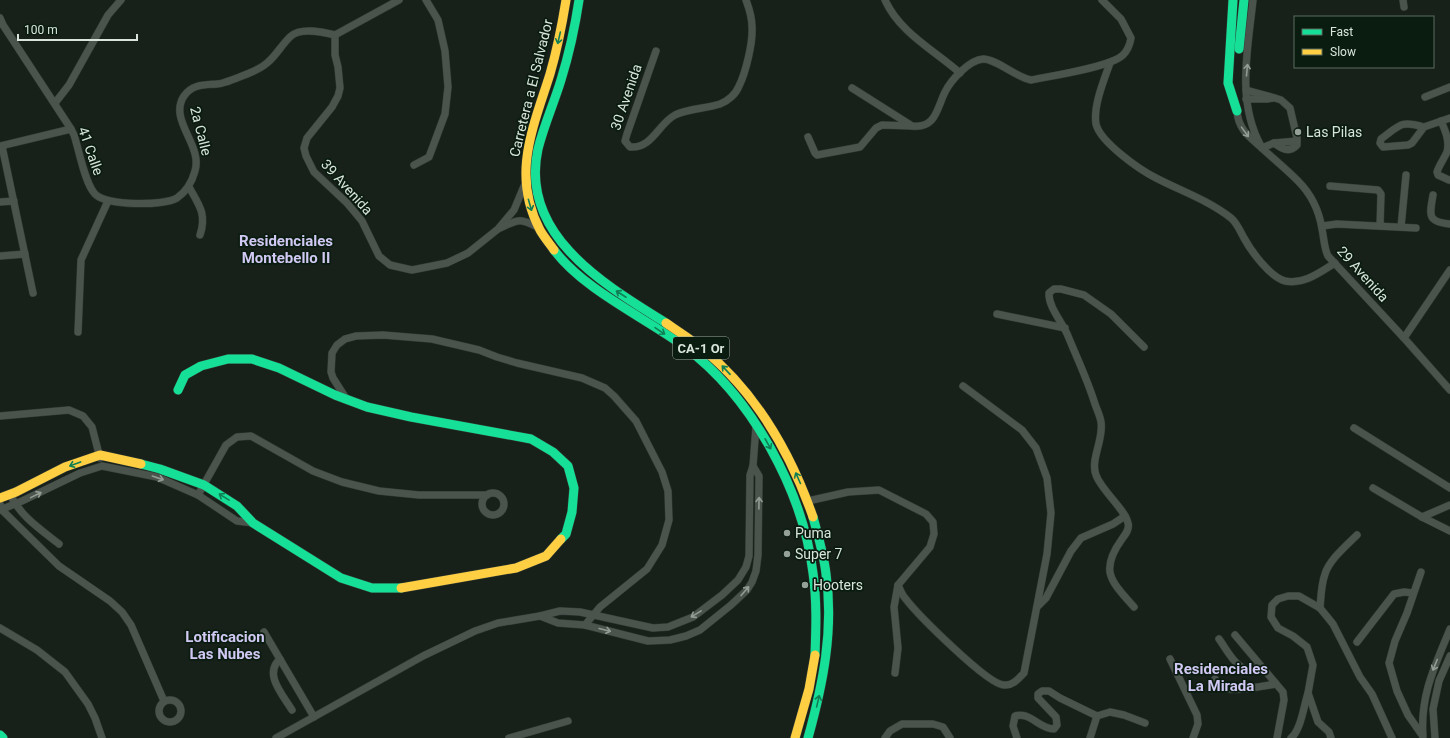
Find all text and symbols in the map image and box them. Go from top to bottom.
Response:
scale bar [18,16,137,42]
legend [1294,16,1434,68]
street label: Carretera a El Salvador [506,17,556,158]
text: 100 m [24,23,58,37]
text: Fast [1330,25,1353,39]
one-way arrow [554,32,562,45]
text: Slow [1330,45,1356,59]
street label: 30 Avenida [607,62,645,132]
one-way arrow [1243,64,1250,77]
street label: 2a Calle [187,105,215,157]
place label: Las Pilas [1306,124,1362,140]
street label: 41 Calle [75,125,107,177]
one-way arrow [1241,127,1249,138]
marker: Las Pilas [1293,127,1303,137]
street label: 39 Avenida [318,156,376,218]
one-way arrow [527,198,534,211]
district label: Residenciales Montebello II [239,232,333,267]
street label: 29 Avenida [1334,243,1392,305]
one-way arrow [616,290,627,298]
one-way arrow [654,327,665,335]
road number: CA-1 Or [673,337,729,359]
one-way arrow [721,365,731,375]
one-way arrow [765,438,773,450]
one-way arrow [70,460,82,468]
one-way arrow [794,472,801,484]
one-way arrow [152,475,164,483]
one-way arrow [29,491,41,498]
one-way arrow [219,493,230,501]
one-way arrow [755,497,762,510]
place label: Puma [795,525,831,541]
marker: Puma [782,528,792,538]
place label: Super 7 [795,546,843,562]
marker: Super 7 [782,549,792,559]
place label: Hooters [813,577,863,593]
marker: Hooters [800,580,810,590]
one-way arrow [740,586,749,596]
one-way arrow [690,611,702,619]
one-way arrow [598,627,611,635]
district label: Lotificacion Las Nubes [185,628,265,663]
one-way arrow [1431,659,1439,671]
district label: Residenciales La Mirada [1174,660,1268,695]
one-way arrow [815,694,823,707]

